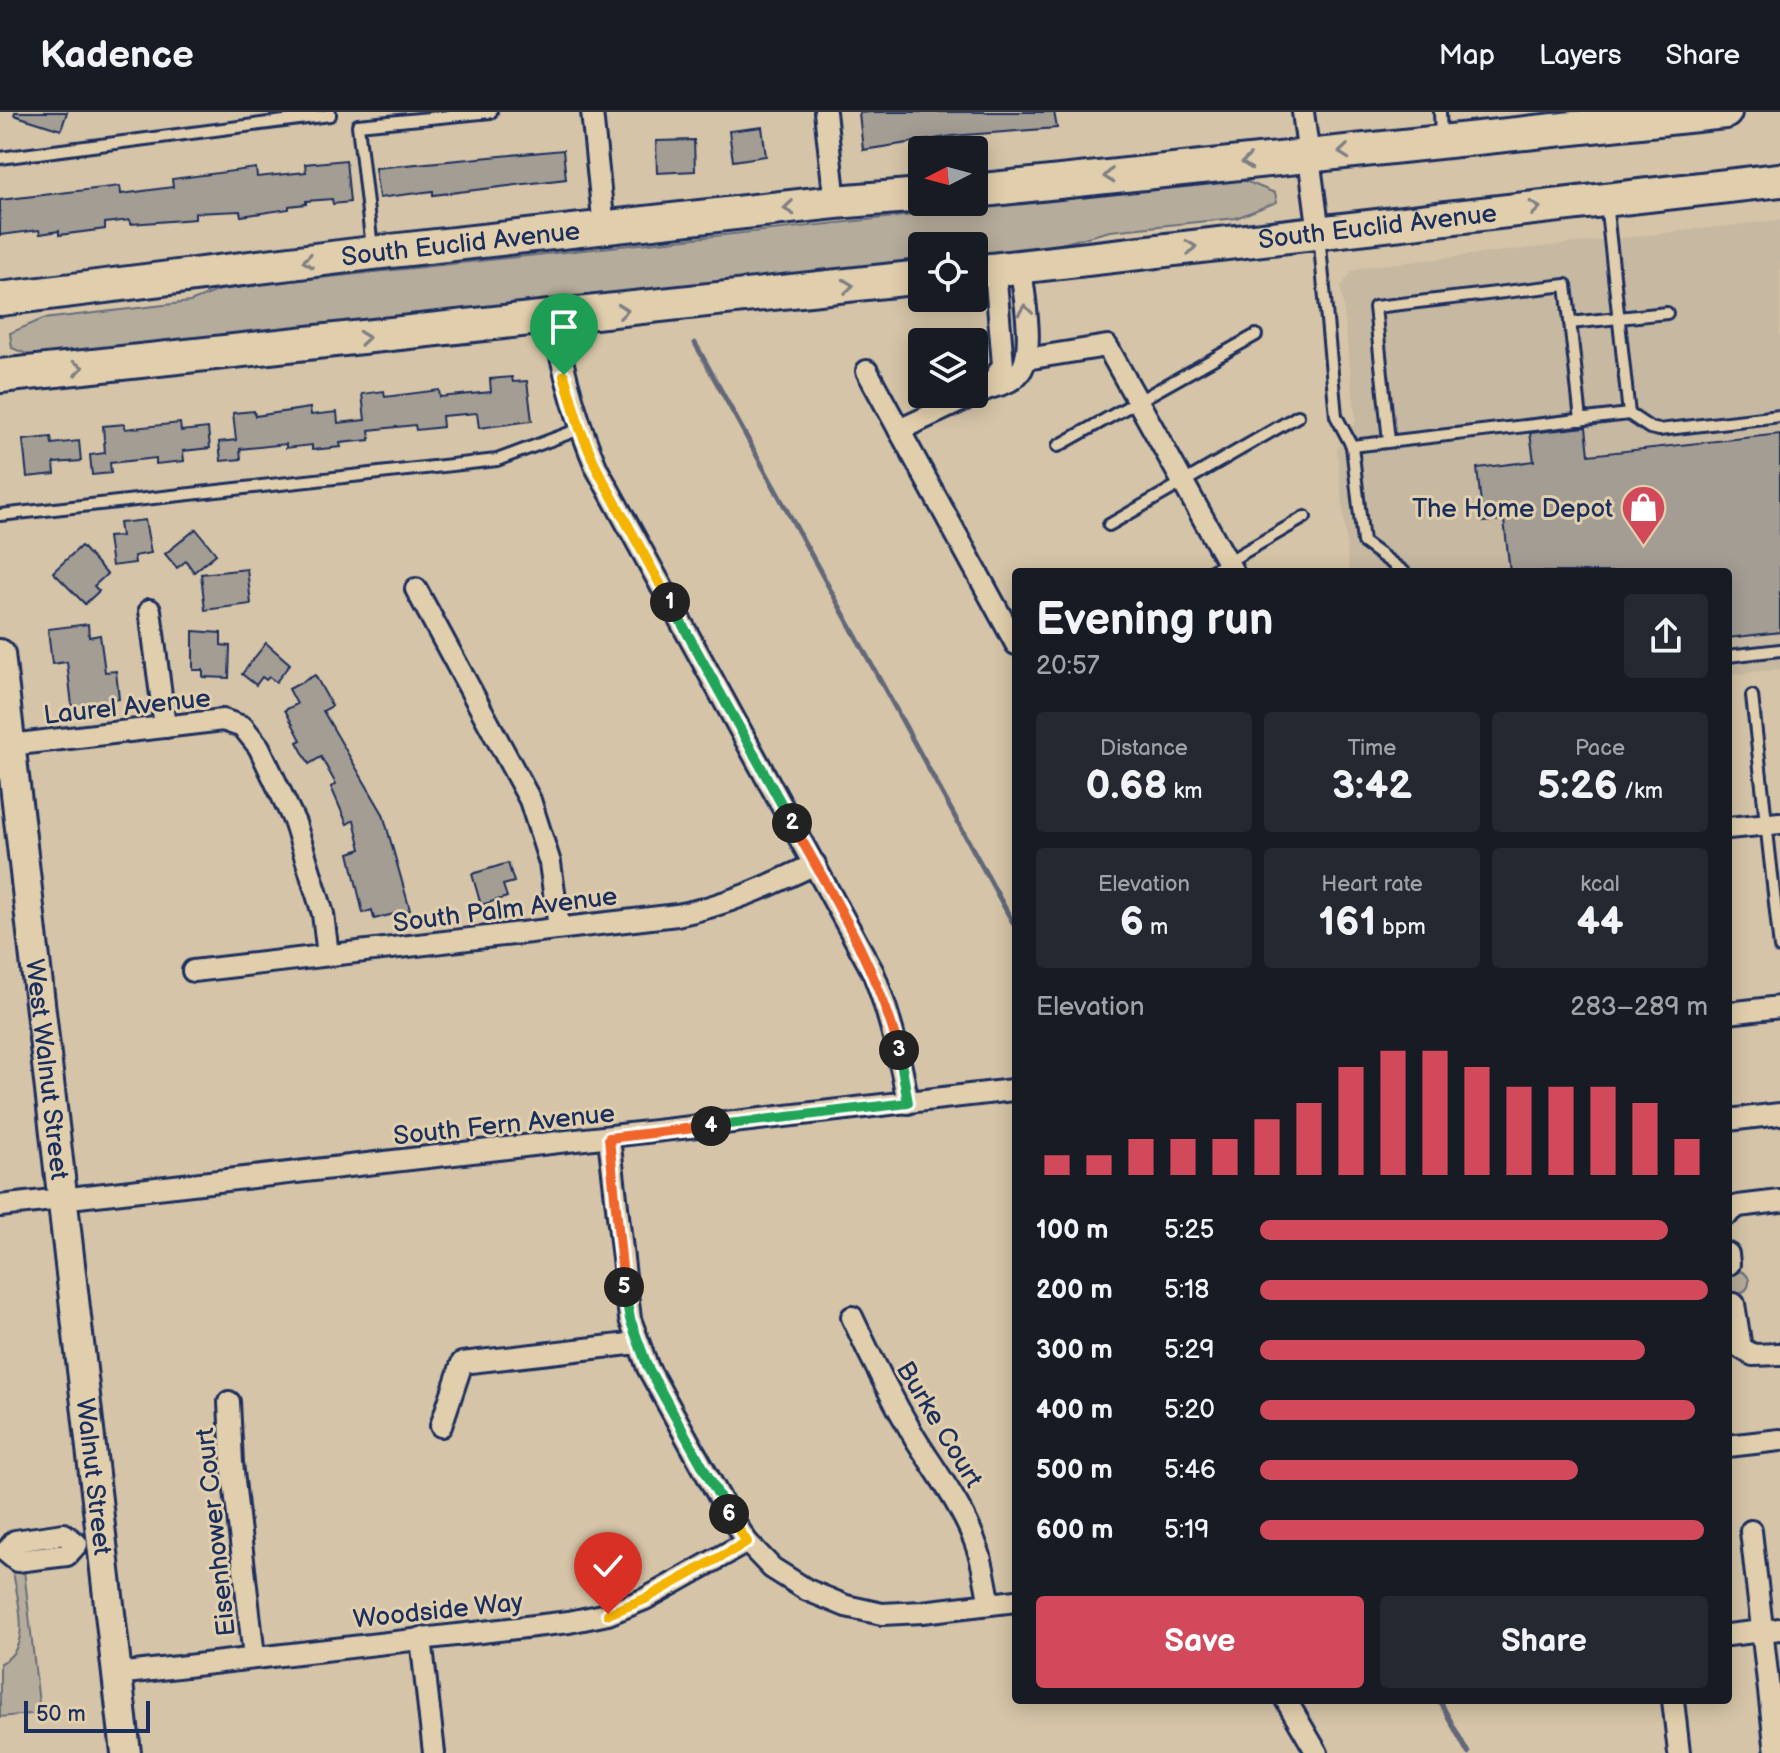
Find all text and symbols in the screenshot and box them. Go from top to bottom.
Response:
text: Kadence [40,33,194,78]
text: Map [1439,39,1495,72]
text: Layers [1539,39,1622,72]
text: Share [1666,39,1740,72]
north arrow [908,136,988,216]
map controls [908,136,988,408]
one-way arrow [1337,143,1350,160]
one-way arrow [1240,153,1253,170]
one-way arrow [1102,168,1115,185]
street label: South Euclid Avenue [1257,198,1499,256]
one-way arrow [782,199,795,216]
one-way arrow [1528,200,1542,217]
street label: South Euclid Avenue [340,216,582,274]
button: locate [908,232,988,312]
one-way arrow [1185,239,1198,256]
one-way arrow [301,252,314,269]
one-way arrow [841,277,854,294]
pin [530,293,598,375]
one-way arrow [617,302,630,319]
one-way arrow [1017,303,1034,316]
icon: arrive [542,305,586,349]
button: layers [908,328,988,408]
one-way arrow [358,330,371,347]
one-way arrow [72,360,85,377]
shop icon: The Home Depot [1620,484,1668,547]
place label: The Home Depot [1412,494,1613,525]
pin: 1 [650,582,690,622]
text: 1 [665,588,675,615]
text: Evening run [1036,594,1273,647]
button: share [1624,594,1708,678]
text: 20:57 [1036,651,1100,682]
street label: Laurel Avenue [42,683,212,732]
text: Distance [1100,735,1188,762]
text: Time [1348,735,1396,762]
text: Pace [1575,735,1625,762]
text: 0.68 [1086,762,1168,810]
text: 3:42 [1332,762,1412,810]
text: 5:26 [1537,762,1618,810]
text: km [1168,778,1202,805]
text: /km [1618,778,1663,805]
pin: 2 [772,803,812,843]
text: 2 [785,809,799,836]
text: Elevation [1098,871,1190,898]
text: Heart rate [1321,871,1423,898]
text: kcal [1580,871,1620,898]
street label: South Palm Avenue [391,881,619,940]
text: 6 [1120,898,1144,946]
text: 161 [1318,898,1376,946]
text: 44 [1576,898,1624,946]
text: m [1144,914,1168,941]
text: bpm [1376,914,1426,941]
street label: West Walnut Street [18,957,74,1182]
text: Elevation [1036,992,1144,1023]
text: 283–289 m [1570,992,1708,1023]
pin: 3 [879,1030,919,1070]
text: 3 [893,1036,905,1063]
street label: South Fern Avenue [392,1098,616,1153]
pin: 4 [691,1106,731,1146]
text: 4 [705,1112,717,1139]
text: 100 m [1036,1215,1109,1246]
text: 5:25 [1164,1215,1214,1246]
pin: 5 [604,1267,644,1307]
text: 5 [618,1273,630,1300]
text: 200 m [1036,1275,1113,1306]
text: 5:18 [1164,1275,1209,1306]
text: 300 m [1036,1335,1113,1366]
text: 5:29 [1164,1335,1215,1366]
street label: Burke Court [889,1356,988,1493]
text: 400 m [1036,1395,1113,1426]
text: 5:20 [1164,1395,1215,1426]
street label: Walnut Street [68,1397,117,1557]
street label: Eisenhower Court [190,1426,243,1638]
text: 500 m [1036,1455,1113,1486]
text: 5:46 [1164,1455,1216,1486]
pin: 6 [709,1494,749,1534]
text: 6 [722,1500,736,1527]
text: 600 m [1036,1515,1113,1546]
text: 5:19 [1164,1515,1209,1546]
pin [574,1532,642,1614]
icon: check [586,1544,630,1588]
street label: Woodside Way [352,1587,525,1636]
button: Save [1036,1596,1364,1688]
button: Share [1380,1596,1708,1688]
scale bar [24,1697,150,1733]
text: 50 m [36,1701,86,1728]

